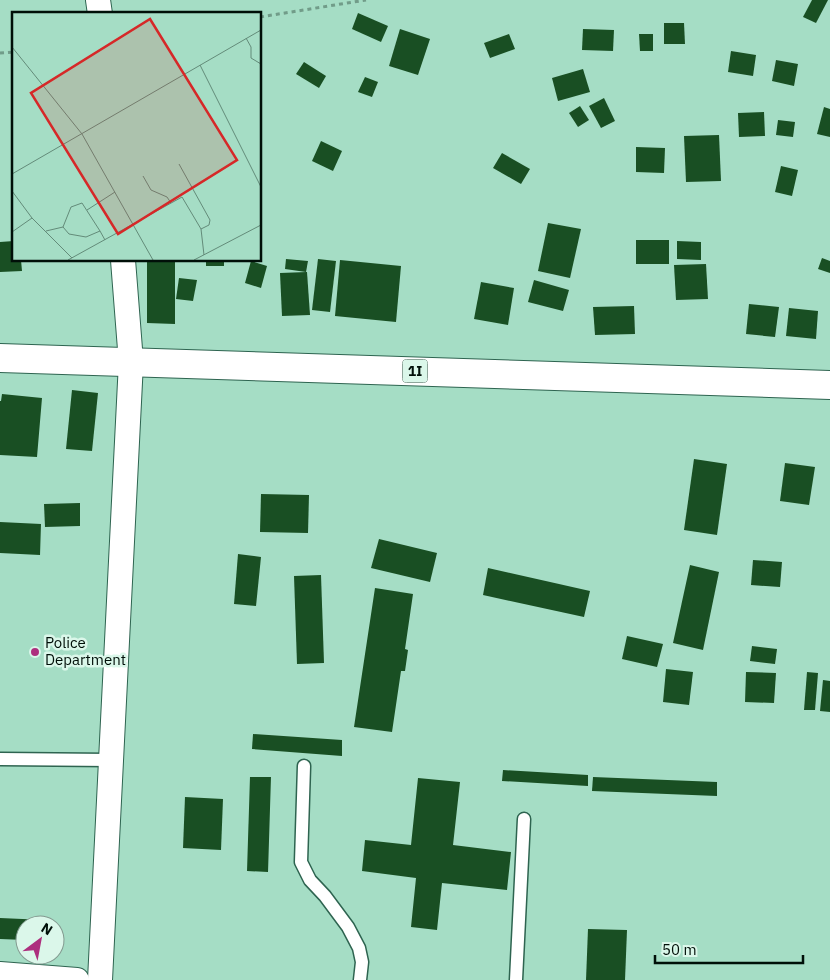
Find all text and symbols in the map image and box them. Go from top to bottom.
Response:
inset map [12,12,261,261]
road number: 1I [402,360,428,382]
place label: Police Department [45,633,126,669]
marker: Police Department [29,646,41,658]
north arrow [15,915,65,965]
text: N [38,919,56,939]
scale bar [655,932,802,964]
text: 50 m [662,940,697,959]

